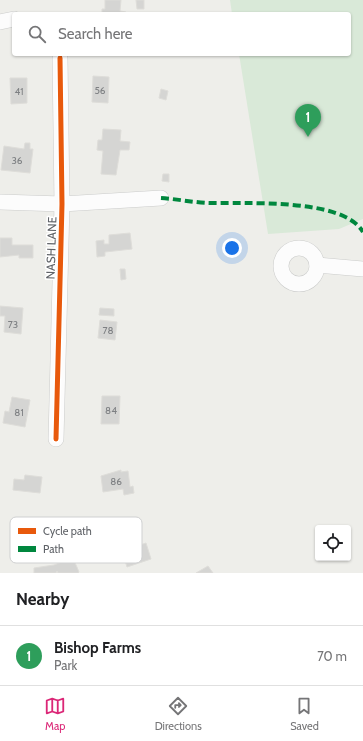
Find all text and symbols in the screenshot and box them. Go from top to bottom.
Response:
search box [12,12,351,56]
icon: search [26,23,48,45]
text: Search here [58,25,133,43]
house number: 56 [94,84,106,97]
house number: 41 [14,85,24,98]
pin: 1 [295,104,321,137]
house number: 36 [11,154,23,167]
street label: NASH LANE [42,216,60,280]
your location [222,238,242,258]
house number: 73 [8,318,18,331]
house number: 78 [102,324,114,337]
house number: 84 [105,404,117,417]
house number: 81 [14,406,24,419]
house number: 86 [110,475,122,488]
legend [10,517,142,563]
text: Cycle path [43,524,92,538]
map controls [315,525,351,561]
button: locate [315,525,351,561]
text: Path [43,542,64,556]
text: Nearby [16,589,69,609]
text: Bishop Farms [54,639,141,657]
text: 1 [27,648,31,664]
text: 70 m [317,648,347,664]
text: Park [54,657,77,673]
tab: Map [44,695,66,733]
tab: Directions [155,695,202,733]
tab: Saved [290,695,319,733]

